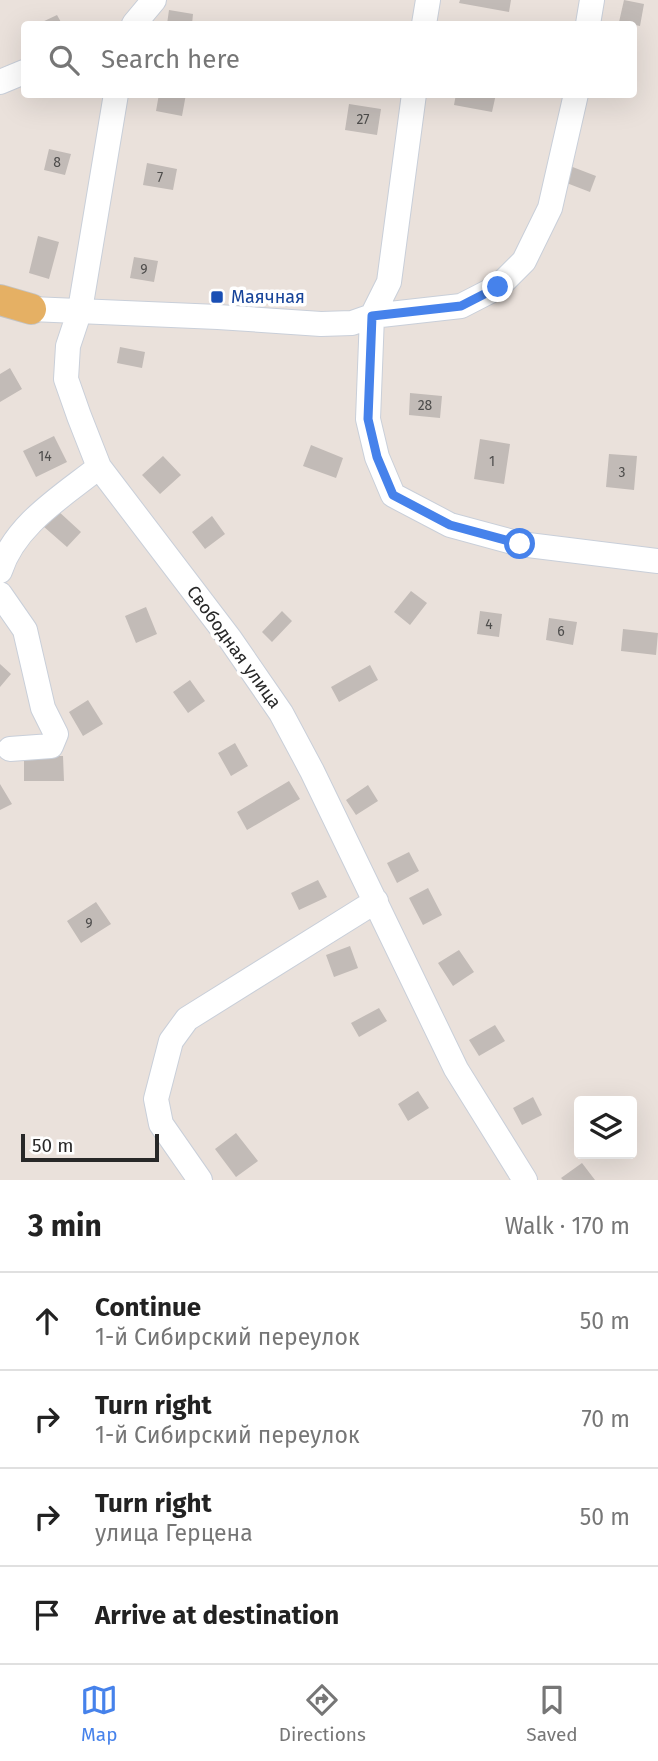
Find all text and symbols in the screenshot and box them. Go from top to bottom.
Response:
search box [21,21,637,98]
icon: search [45,41,83,79]
text: Search here [101,44,240,75]
house number: 27 [356,111,370,128]
house number: 8 [53,154,61,171]
house number: 7 [157,169,163,186]
house number: 9 [140,261,148,278]
route end [482,271,513,302]
place label: Маячная [231,286,305,308]
marker: Маячная [209,289,225,305]
house number: 28 [418,397,433,414]
house number: 14 [38,448,52,465]
house number: 1 [489,453,495,470]
house number: 3 [619,464,626,481]
route start [504,528,535,559]
street label: Свободная улица [182,581,286,713]
house number: 4 [485,616,493,633]
house number: 6 [557,623,565,640]
house number: 9 [85,915,93,932]
map controls [574,1096,637,1159]
button: layers [574,1096,637,1159]
scale bar [21,1131,159,1163]
text: 50 m [32,1134,73,1157]
text: 3 min [28,1208,102,1244]
text: Walk · 170 m [505,1212,630,1240]
text: Continue [95,1292,201,1323]
icon: ahead [28,1302,66,1340]
text: 50 m [580,1307,630,1335]
text: 1-й Сибирский переулок [95,1323,360,1351]
text: Turn right [95,1390,212,1421]
icon: right [28,1400,66,1438]
text: 70 m [581,1405,630,1433]
text: 1-й Сибирский переулок [95,1421,360,1449]
text: Turn right [95,1488,212,1519]
icon: right [28,1498,66,1536]
text: 50 m [580,1503,630,1531]
text: улица Герцена [95,1519,253,1547]
icon: arrive [28,1596,66,1634]
text: Arrive at destination [95,1600,339,1631]
tab: Map [80,1681,118,1746]
tab: Directions [279,1681,366,1746]
tab: Saved [526,1681,578,1746]

